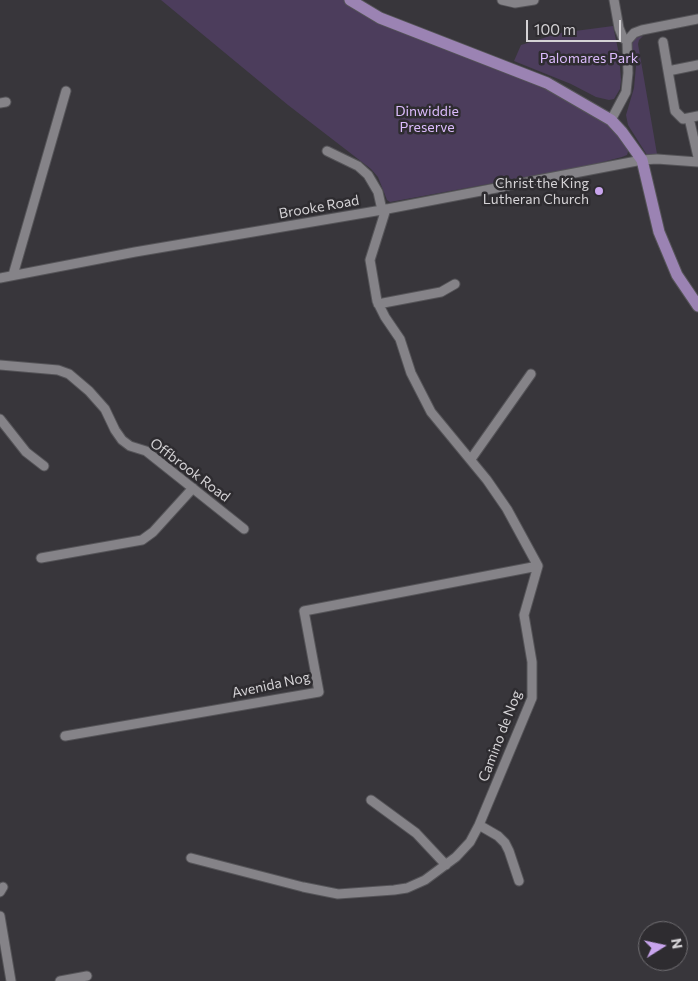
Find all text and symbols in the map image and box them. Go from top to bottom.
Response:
scale bar [528,10,623,42]
text: 100 m [534,20,576,38]
park label: Palomares Park [540,50,638,66]
park label: Dinwiddie Preserve [395,103,459,136]
place label: Christ the King Lutheran Church [483,175,589,208]
marker: Christ the King Lutheran Church [593,185,605,197]
street label: Brooke Road [278,192,360,222]
street label: Offbrook Road [147,435,233,505]
street label: Avenida Nog [230,669,312,701]
street label: Camino de Nog [475,688,525,784]
north arrow [638,921,688,971]
text: N [668,937,687,950]

